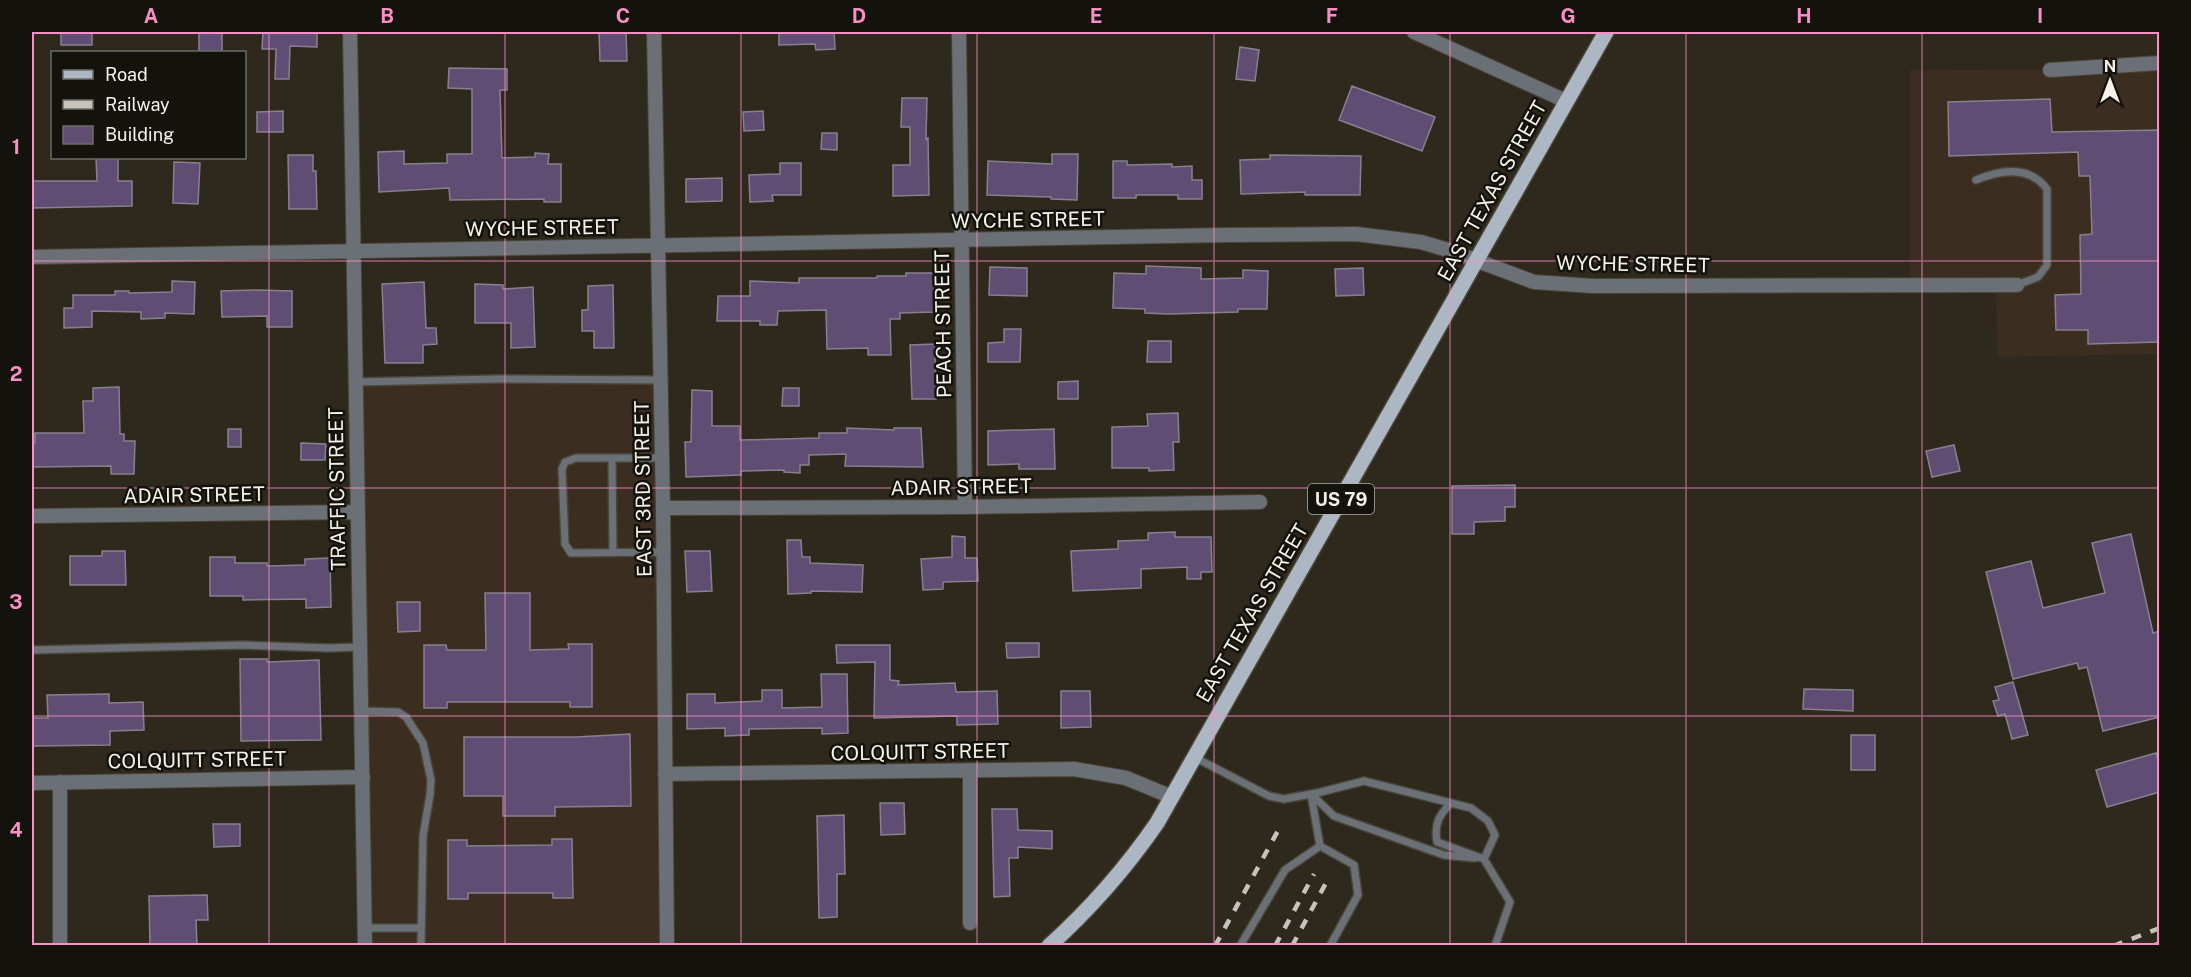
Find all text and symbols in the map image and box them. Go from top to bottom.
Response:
text: A [144,4,158,28]
text: B [380,4,394,28]
text: C [616,4,630,28]
text: D [852,4,866,28]
text: E [1090,4,1102,28]
text: F [1326,4,1338,28]
text: G [1560,4,1576,28]
text: H [1796,4,1812,28]
text: I [2037,4,2043,28]
legend [51,51,246,159]
north arrow [2080,51,2140,111]
text: N [2104,57,2116,76]
text: Road [105,64,148,85]
text: Railway [105,94,170,115]
street label: EAST TEXAS STREET [1432,97,1552,285]
text: Building [105,124,174,145]
text: 1 [12,135,20,159]
street label: WYCHE STREET [951,207,1105,233]
street label: WYCHE STREET [465,215,619,241]
street label: PEACH STREET [930,250,956,398]
street label: WYCHE STREET [1556,251,1710,277]
text: 2 [10,362,22,386]
street label: EAST 3RD STREET [629,400,657,577]
street label: TRAFFIC STREET [324,407,350,571]
street label: ADAIR STREET [890,474,1032,500]
street label: ADAIR STREET [123,482,265,508]
road number: US 79 [1308,484,1374,514]
street label: EAST TEXAS STREET [1191,519,1313,707]
text: 3 [9,590,23,614]
street label: COLQUITT STREET [830,738,1010,766]
street label: COLQUITT STREET [107,746,287,774]
text: 4 [9,818,23,842]

